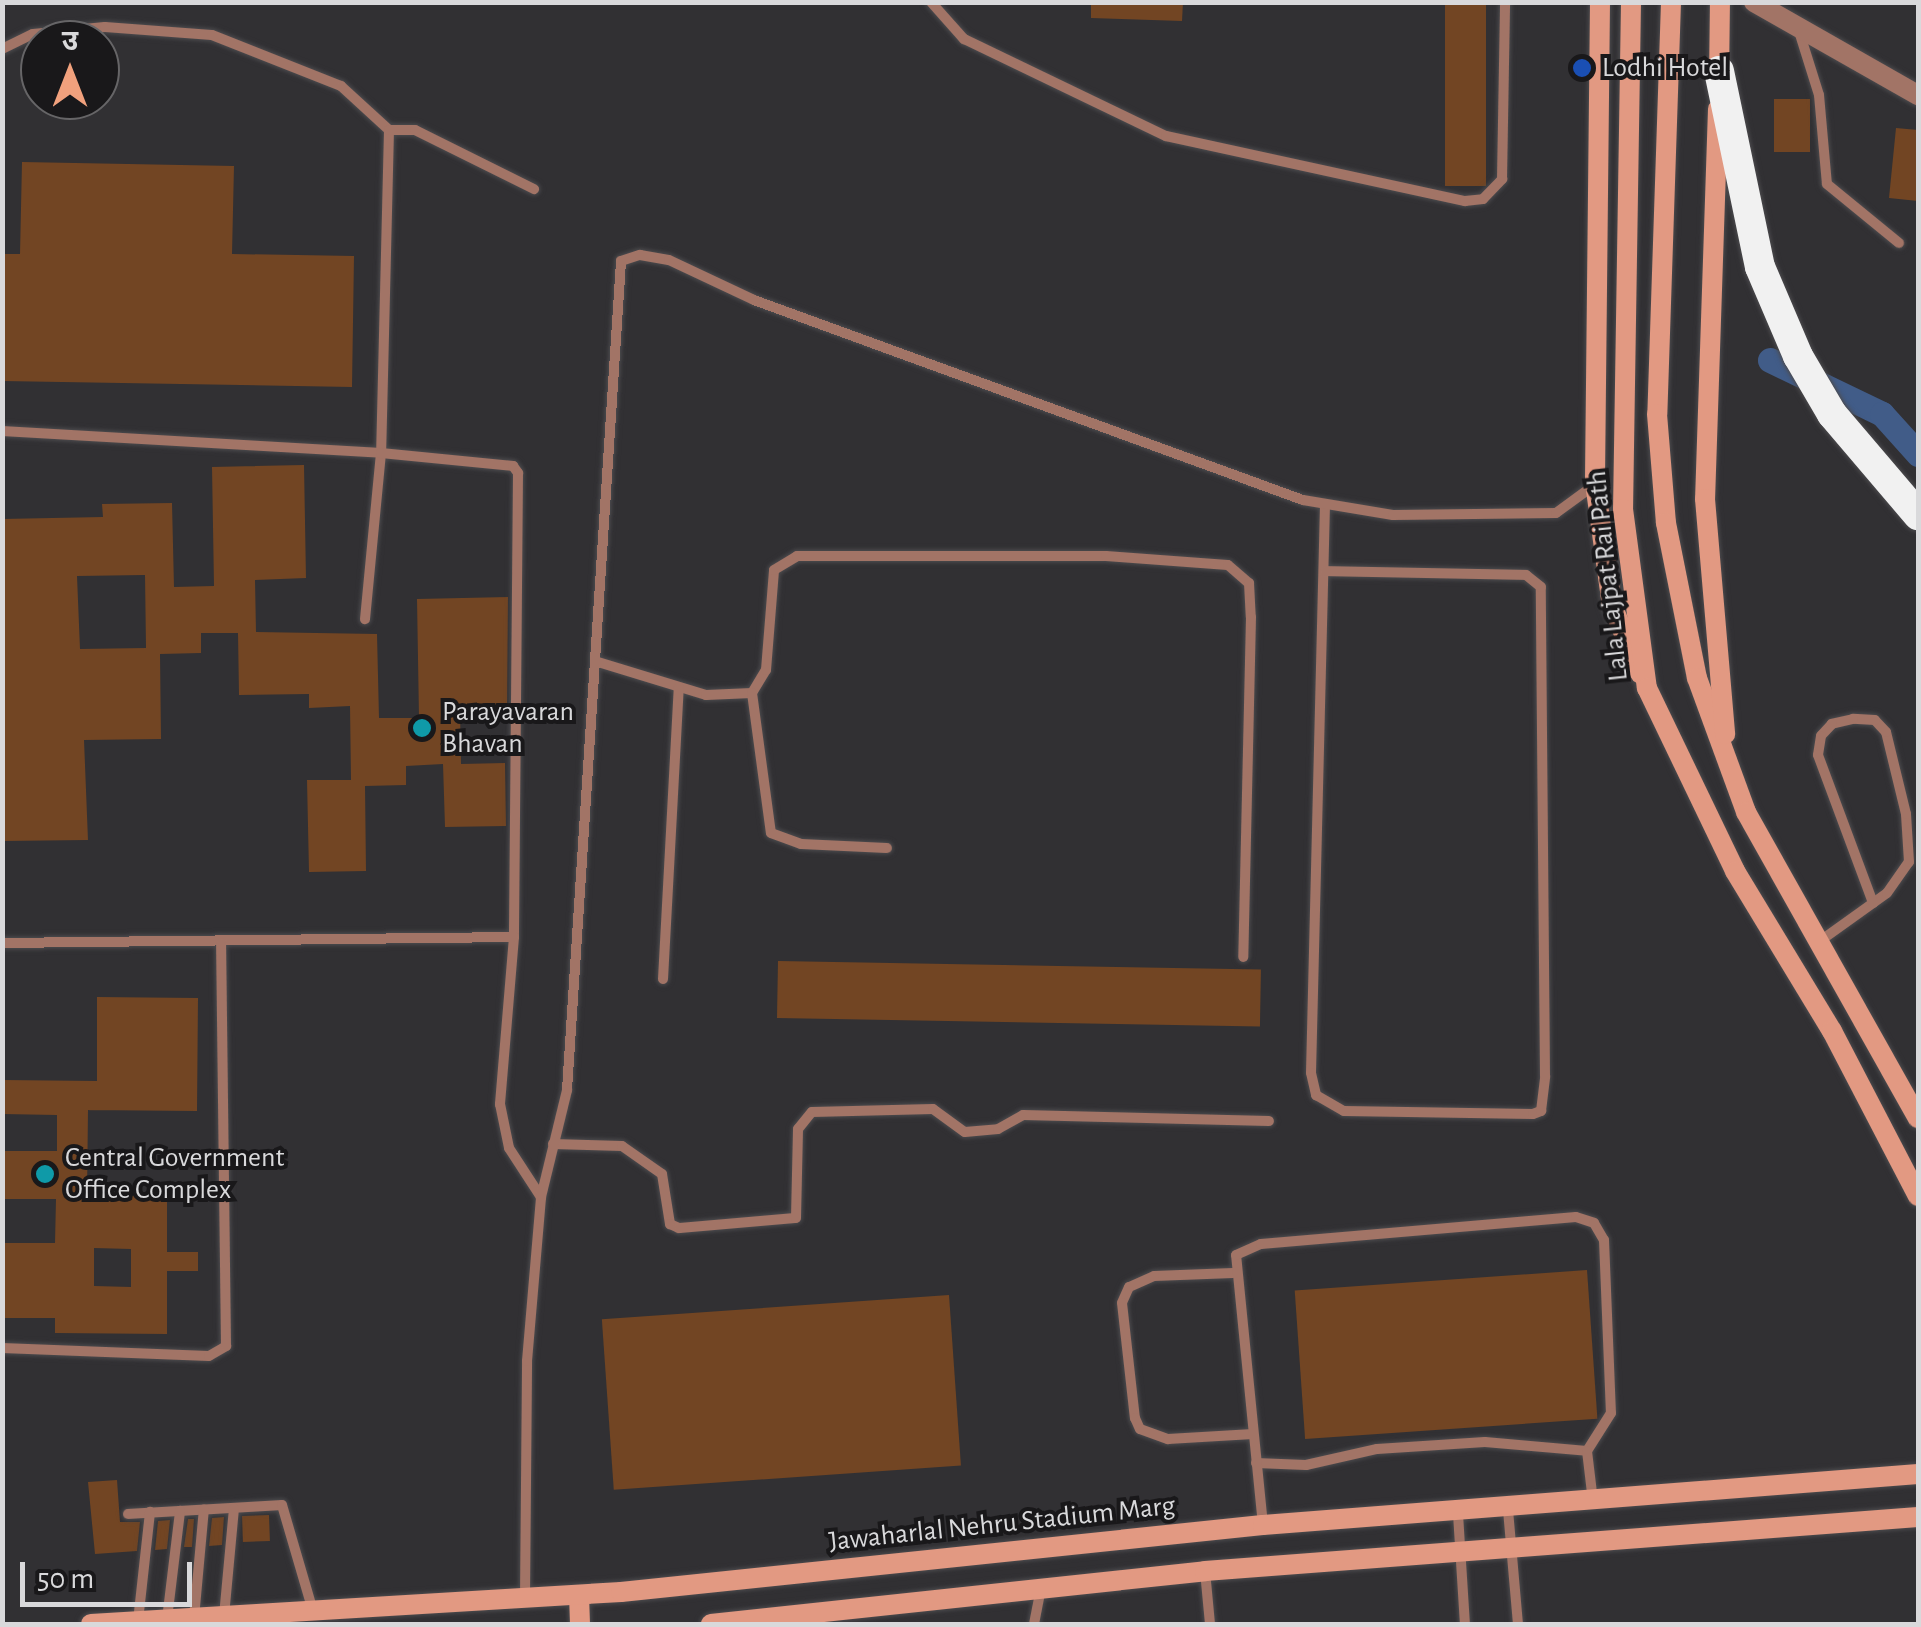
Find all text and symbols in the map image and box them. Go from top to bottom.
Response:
north arrow [20,20,120,120]
text: उ [62,28,78,56]
place label: Lodhi Hotel [1602,51,1728,85]
marker: Lodhi Hotel [1571,57,1593,79]
street label: Lala Lajpat Rai Path [1580,469,1636,683]
place label: Parayavaran Bhavan [442,695,574,761]
marker: Parayavaran Bhavan [411,717,433,739]
place label: Central Government Office Complex [65,1141,284,1207]
marker: Central Government Office Complex [34,1163,56,1185]
street label: Jawaharlal Nehru Stadium Marg [827,1489,1177,1559]
scale bar [25,1542,198,1604]
text: 50 m [37,1564,94,1594]

